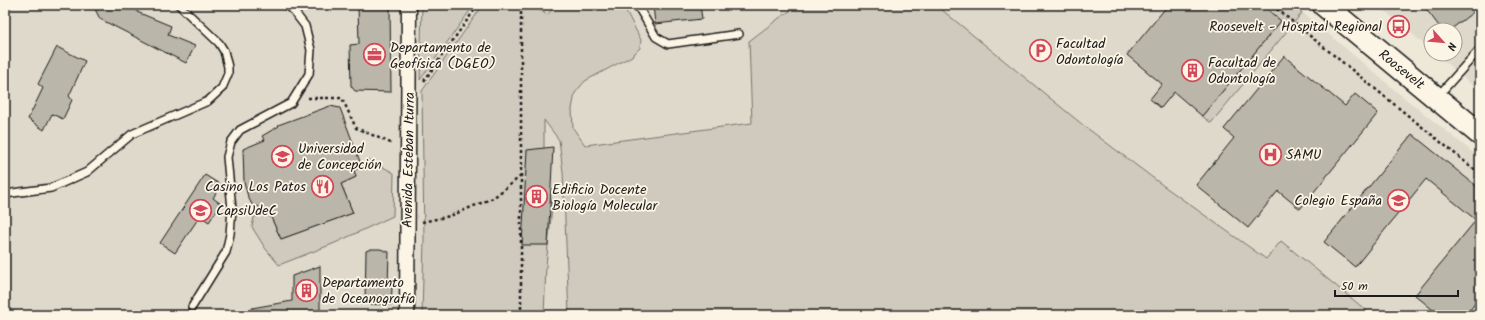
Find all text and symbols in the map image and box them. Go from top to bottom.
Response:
bus stop icon: Roosevelt - Hospital Regional [1385,13,1411,39]
place label: Roosevelt - Hospital Regional [1209,16,1383,38]
north arrow [1423,22,1463,62]
place label: Facultad Odontología [1056,33,1123,71]
place label: Departamento de Geofísica (DGEO) [390,37,496,75]
parking icon: Facultad Odontología [1028,38,1054,64]
text: N [1441,39,1461,53]
office icon: Departamento de Geofísica (DGEO) [361,42,387,68]
street label: Roosevelt [1373,44,1430,96]
place label: Facultad de Odontología [1208,52,1277,90]
building icon: Facultad de Odontología [1179,57,1205,83]
street label: Avenida Esteban Iturra [397,92,421,228]
place label: Universidad de Concepción [298,138,382,176]
hospital icon: SAMU [1257,141,1283,167]
school or university icon: Universidad de Concepción [270,143,296,169]
place label: SAMU [1286,144,1321,166]
restaurant icon: Casino Los Patos [309,173,335,199]
place label: Casino Los Patos [205,176,306,198]
place label: Edificio Docente Biología Molecular [552,179,659,217]
building icon: Edificio Docente Biología Molecular [524,184,550,210]
school or university icon: Colegio España [1385,187,1411,213]
place label: Colegio España [1294,190,1382,212]
school or university icon: CapsiUdeC [187,197,213,223]
place label: CapsiUdeC [216,200,277,222]
place label: Departamento de Oceanografía [322,272,415,310]
scale bar [1335,272,1458,298]
building icon: Departamento de Oceanografía [293,277,319,303]
text: 50 m [1341,277,1368,296]

